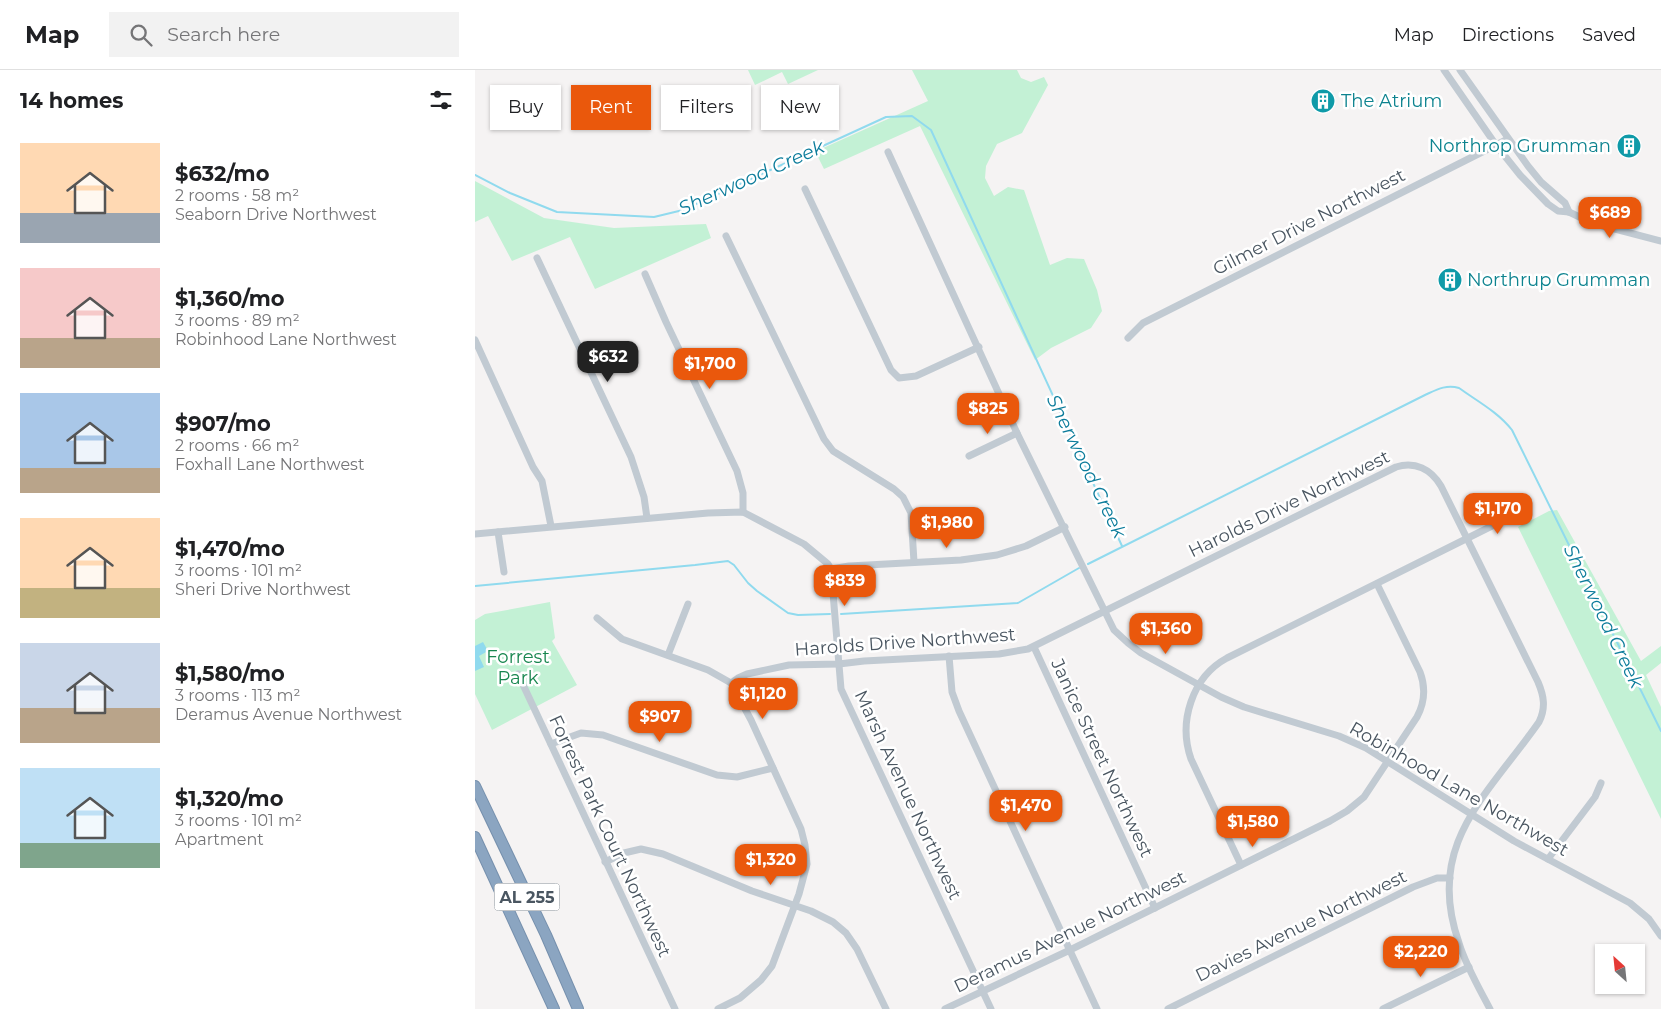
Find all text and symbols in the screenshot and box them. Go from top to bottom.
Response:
search box [109,12,459,57]
text: Map [25,20,79,49]
icon: search [127,21,155,49]
text: Search here [167,23,280,46]
text: Map [1394,24,1434,46]
text: Directions [1462,24,1554,46]
text: Saved [1582,24,1636,46]
chip: Buy [490,85,561,130]
chip: Rent [571,85,651,130]
chip: Filters [661,85,751,130]
chip: New [761,85,839,130]
icon: filters [427,86,455,114]
text: 14 homes [20,88,124,113]
building icon: The Atrium [1310,88,1336,114]
place label: The Atrium [1341,90,1442,112]
building icon: Northrop Grumman [1616,133,1642,159]
water label: Sherwood Creek [675,135,828,220]
place label: Northrop Grumman [1429,135,1611,157]
text: $632/mo [175,161,269,186]
icon: home [60,163,120,223]
street label: Gilmer Drive Northwest [1209,164,1409,280]
text: 2 rooms · 58 m² [175,186,299,205]
pin: $689 [1580,196,1640,239]
text: $689 [1589,203,1631,222]
text: Seaborn Drive Northwest [175,205,377,224]
building icon: Northrup Grumman [1437,267,1463,293]
place label: Northrup Grumman [1467,269,1650,291]
text: $1,360/mo [175,286,285,311]
icon: home [60,288,120,348]
text: 3 rooms · 89 m² [175,311,300,330]
text: Robinhood Lane Northwest [175,330,397,349]
pin: $632 [578,340,638,383]
text: $632 [588,347,628,366]
pin: $1,700 [669,348,751,390]
text: $1,700 [684,354,736,373]
water label: Sherwood Creek [1042,390,1132,543]
pin: $825 [958,392,1018,435]
text: $825 [968,399,1008,418]
text: $907/mo [175,411,271,436]
icon: home [60,413,120,473]
text: 2 rooms · 66 m² [175,436,299,455]
street label: Harolds Drive Northwest [1185,446,1393,562]
text: Foxhall Lane Northwest [175,455,364,474]
pin: $1,170 [1457,492,1539,535]
text: $1,170 [1475,499,1522,518]
pin: $1,980 [906,506,988,549]
text: $1,980 [921,513,973,532]
text: $1,470/mo [175,536,285,561]
icon: home [60,538,120,598]
water label: Sherwood Creek [1559,540,1649,693]
text: 3 rooms · 101 m² [175,561,302,580]
pin: $839 [815,564,875,607]
text: $839 [825,571,865,590]
text: Sheri Drive Northwest [175,580,351,599]
pin: $1,360 [1125,612,1207,655]
text: $1,360 [1140,619,1192,638]
street label: Harolds Drive Northwest [794,623,1016,661]
park label: Forrest Park [486,646,550,689]
street label: Janice Street Northwest [1046,654,1158,861]
text: $1,580/mo [175,661,285,686]
icon: home [60,663,120,723]
pin: $1,120 [722,678,804,720]
text: $1,120 [740,684,786,703]
text: 3 rooms · 113 m² [175,686,300,705]
street label: Marsh Avenue Northwest [850,687,966,903]
pin: $907 [630,700,690,743]
text: Deramus Avenue Northwest [175,705,402,724]
text: $907 [640,707,680,726]
street label: Forrest Park Court Northwest [544,712,676,960]
street label: Robinhood Lane Northwest [1346,717,1572,861]
text: $1,320/mo [175,786,283,811]
icon: home [60,788,120,848]
pin: $1,470 [985,790,1067,832]
text: $1,470 [1000,796,1052,815]
pin: $1,580 [1212,806,1294,848]
text: 3 rooms · 101 m² [175,811,302,830]
text: $1,580 [1227,812,1279,831]
text: Apartment [175,830,264,849]
pin: $1,320 [730,844,812,886]
text: $1,320 [746,850,796,869]
street label: Davies Avenue Northwest [1192,865,1410,987]
street label: Deramus Avenue Northwest [950,866,1190,998]
road number: AL 255 [495,884,559,910]
pin: $2,220 [1380,936,1462,978]
text: $2,220 [1394,942,1448,961]
north arrow [1595,944,1645,994]
map controls [1595,944,1645,994]

